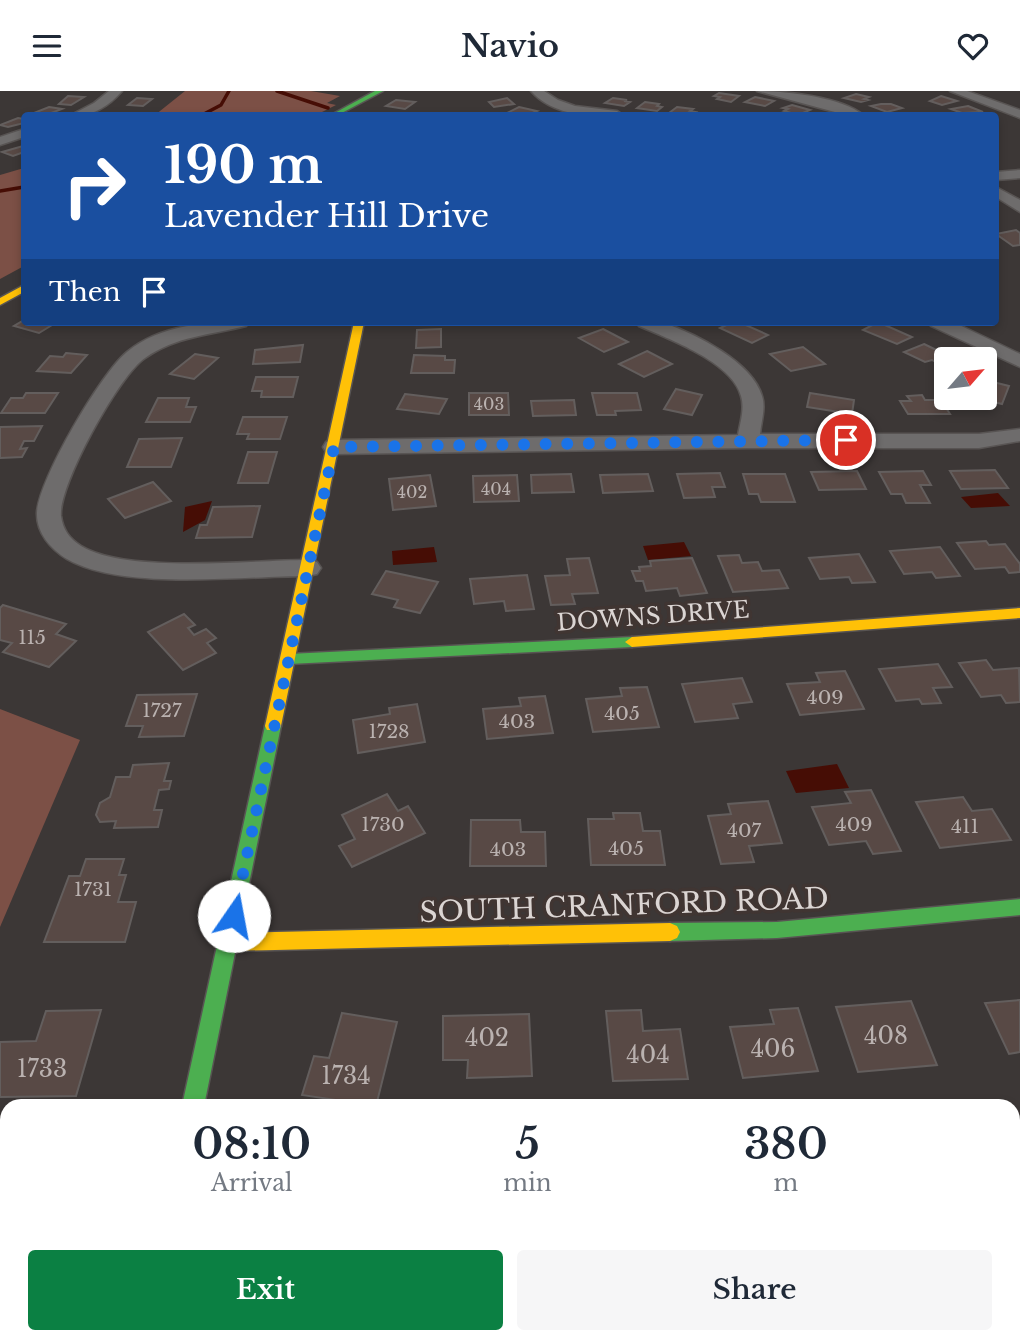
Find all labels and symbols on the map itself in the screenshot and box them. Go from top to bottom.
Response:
north arrow [934,347,998,409]
house number: 403 [474,394,504,414]
pin [816,410,876,470]
house number: 404 [481,479,511,499]
house number: 402 [397,482,427,502]
street label: DOWNS DRIVE [556,595,750,637]
house number: 115 [18,626,46,649]
house number: 409 [807,686,843,709]
house number: 1727 [142,699,182,722]
house number: 405 [604,702,640,725]
house number: 403 [499,710,535,733]
house number: 1728 [368,720,410,743]
house number: 1730 [361,813,405,836]
house number: 409 [836,813,872,836]
house number: 411 [951,815,979,838]
house number: 407 [727,819,762,842]
house number: 405 [608,837,644,860]
house number: 403 [490,838,526,861]
house number: 1731 [74,878,112,901]
position arrow [197,879,271,953]
street label: SOUTH CRANFORD ROAD [419,881,829,930]
house number: 408 [864,1022,908,1050]
house number: 402 [465,1024,509,1052]
house number: 406 [751,1035,795,1063]
house number: 404 [626,1041,670,1069]
house number: 1733 [17,1055,67,1083]
house number: 1734 [321,1062,371,1090]

